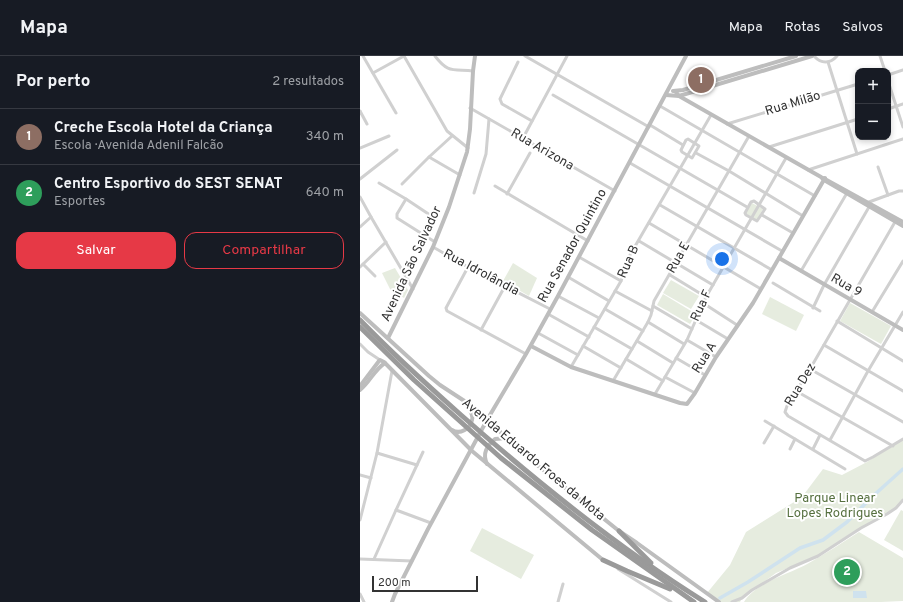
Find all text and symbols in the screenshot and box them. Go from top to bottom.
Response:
text: Mapa [20,16,68,40]
text: Mapa [729,19,763,36]
text: Rotas [785,19,820,36]
text: Salvos [842,19,883,36]
pin: 1 [688,65,714,95]
map controls [855,68,891,140]
button: + [855,68,891,104]
text: Por perto [16,71,90,93]
text: 2 resultados [272,74,344,90]
street label: Rua Milão [763,88,823,120]
button: − [855,104,891,140]
text: Creche Escola Hotel da Criança [54,119,273,138]
street label: Rua Arizona [508,126,576,174]
text: 1 [26,129,32,145]
text: 340 m [306,129,344,145]
text: Escola · Avenida Adenil Falcão [54,138,224,154]
text: Centro Esportivo do SEST SENAT [54,175,283,194]
text: 2 [25,185,33,201]
text: 640 m [306,185,344,201]
street label: Rua Senador Quintino [535,186,611,306]
text: Esportes [54,194,105,210]
street label: Avenida São Salvador [378,204,446,324]
button: Salvar [16,232,176,269]
button: Compartilhar [184,232,344,269]
street label: Rua E [664,239,694,277]
street label: Rua B [615,243,643,281]
street label: Rua Idrolândia [440,246,522,300]
your location [712,249,732,269]
street label: Rua 9 [827,271,865,301]
street label: Rua F [688,288,716,324]
street label: Rua A [689,339,721,377]
street label: Rua Dez [782,360,820,410]
street label: Avenida Eduardo Froes da Mota [458,395,608,525]
park label: Parque Linear Lopes Rodrigues [787,491,883,522]
pin: 2 [834,557,860,587]
scale bar [372,574,478,593]
text: 200 m [378,576,411,590]

